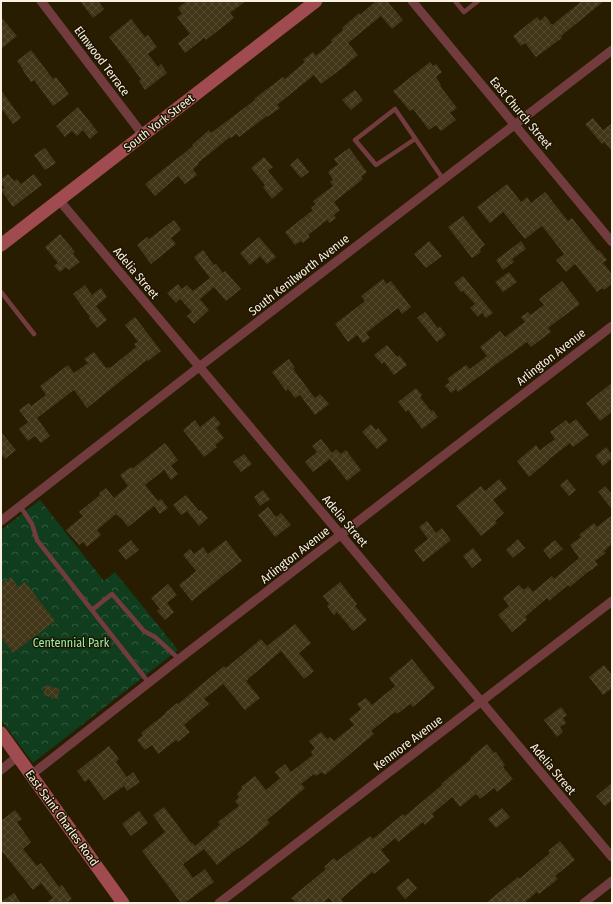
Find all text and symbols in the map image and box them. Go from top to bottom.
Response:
street label: Elmwood Terrace [71,24,133,98]
street label: East Church Street [487,74,555,152]
street label: South York Street [121,91,197,155]
street label: South Kenilworth Avenue [246,231,352,319]
street label: Adelia Street [110,244,162,302]
street label: Arlington Avenue [514,326,588,388]
street label: Adelia Street [319,492,371,550]
street label: Arlington Avenue [258,524,332,586]
park label: Centennial Park [33,636,110,650]
street label: Kenmore Avenue [371,713,445,773]
street label: Adelia Street [527,740,579,798]
street label: East Saint Charles Road [22,767,102,869]

